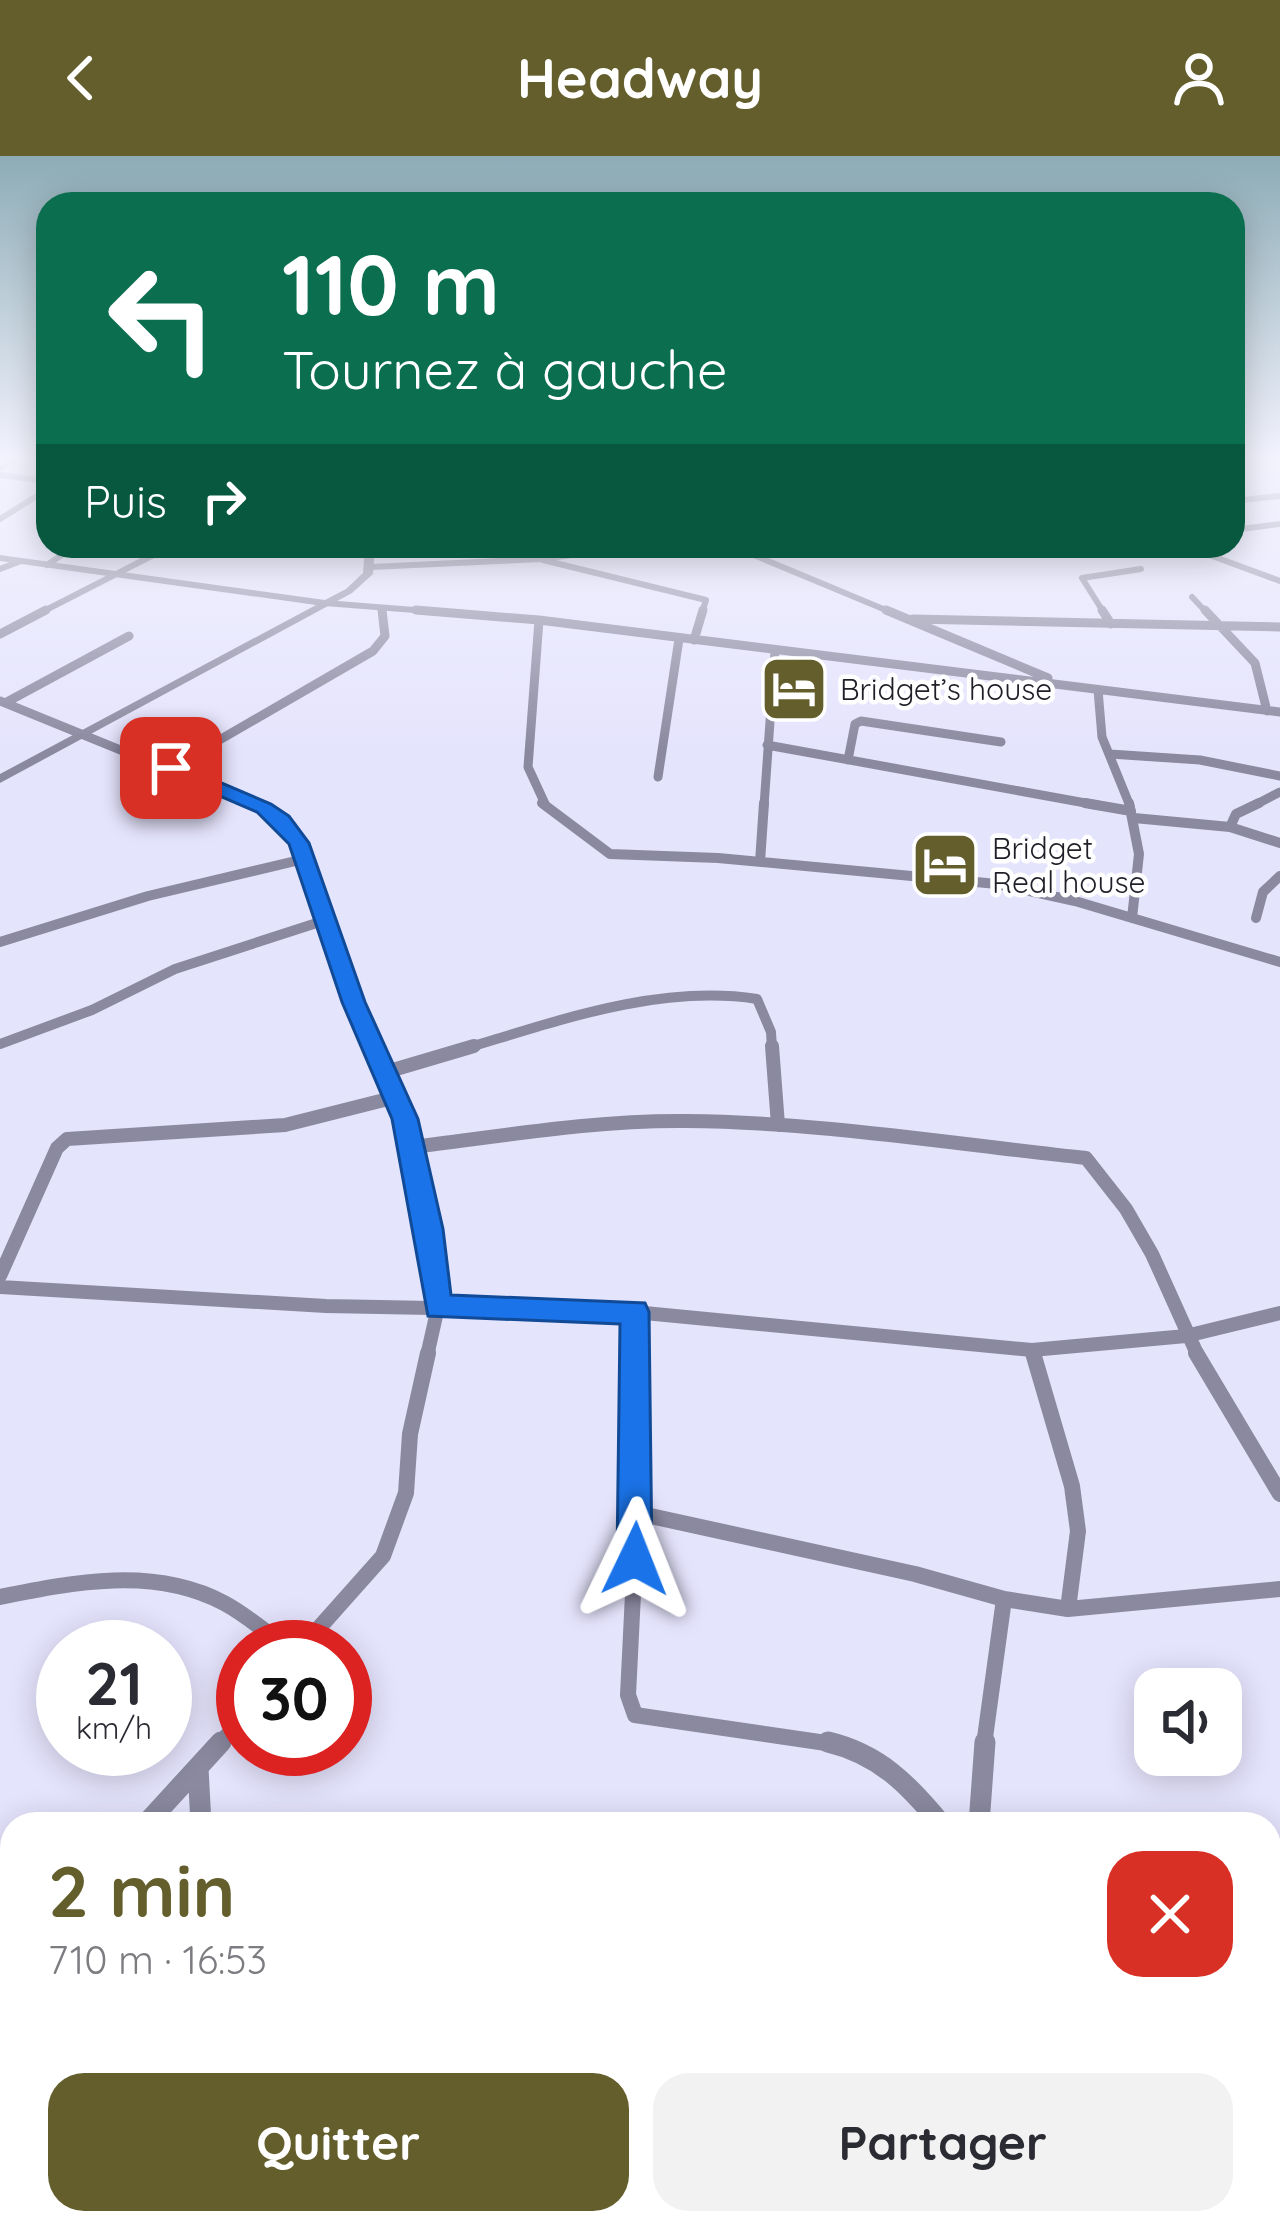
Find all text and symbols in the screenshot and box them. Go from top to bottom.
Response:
text: Headway [517,44,763,112]
icon: back [48,45,114,111]
icon: person [1166,45,1232,111]
text: 110 m [282,231,500,336]
icon: left [84,240,240,396]
text: Tournez à gauche [282,335,728,403]
icon: right [191,468,257,534]
text: Puis [84,473,167,529]
hotel icon: Bridget’s house [759,654,829,724]
place label: Bridget’s house [840,670,1052,708]
pin [120,717,222,819]
icon: arrive [138,735,204,801]
place label: Bridget Real house [992,829,1146,901]
hotel icon: Bridget Real house [910,830,980,900]
position arrow [572,1496,698,1622]
speed limit sign: 30 [216,1620,372,1776]
text: 21 [85,1645,143,1720]
map controls [1134,1668,1242,1776]
button: sound [1134,1668,1242,1776]
text: km/h [76,1709,152,1747]
text: 2 min [48,1845,235,1935]
button: close [1107,1851,1233,1977]
text: 710 m · 16:53 [48,1935,267,1984]
button: Quitter [48,2073,629,2211]
button: Partager [653,2073,1233,2211]

